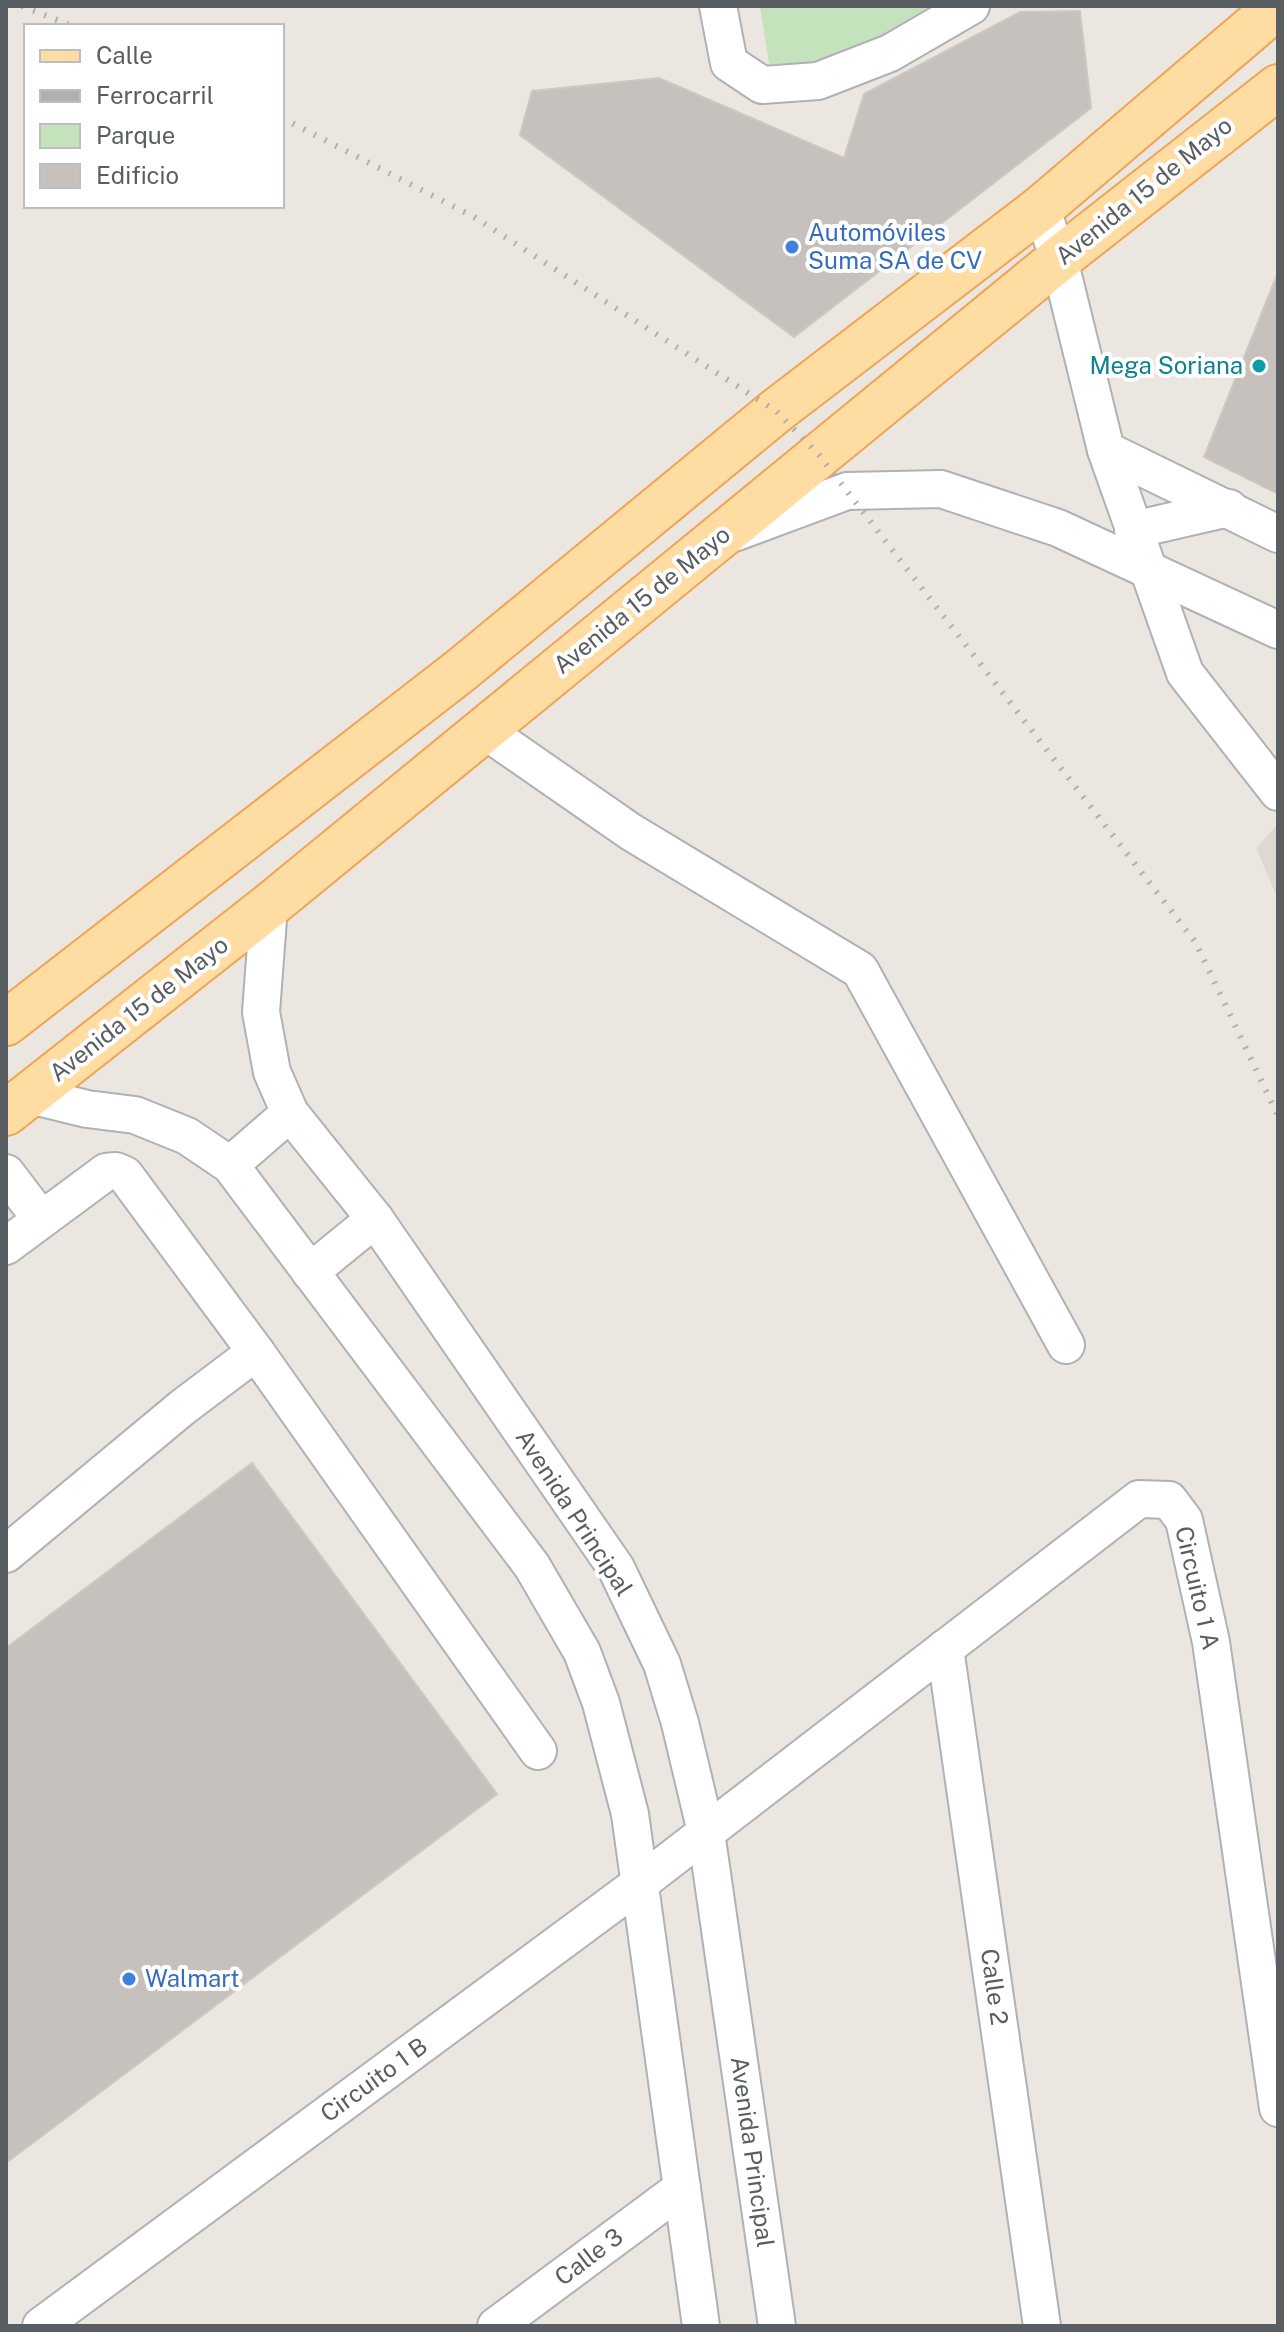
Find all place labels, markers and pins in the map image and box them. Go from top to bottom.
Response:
place label: Automóviles Suma SA de CV [808,218,982,274]
marker: Automóviles Suma SA de CV [783,238,801,256]
place label: Mega Soriana [1089,351,1243,379]
marker: Mega Soriana [1250,357,1268,375]
place label: Walmart [145,1964,240,1992]
marker: Walmart [120,1970,138,1988]

